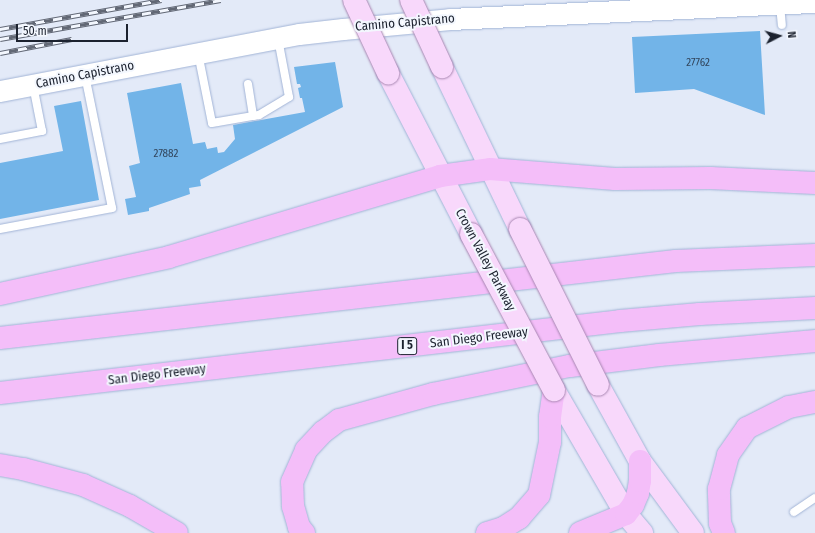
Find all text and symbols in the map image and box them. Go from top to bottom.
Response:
street label: Camino Capistrano [355,11,455,35]
scale bar [18,16,130,42]
north arrow [759,16,799,56]
text: 50 m [23,24,47,38]
text: N [785,31,798,39]
house number: 27762 [686,56,710,70]
street label: Camino Capistrano [34,58,136,92]
house number: 27882 [154,147,178,161]
street label: Crown Valley Parkway [451,206,519,314]
street label: San Diego Freeway [429,324,529,352]
road number: I 5 [397,336,417,356]
street label: San Diego Freeway [107,361,207,389]

